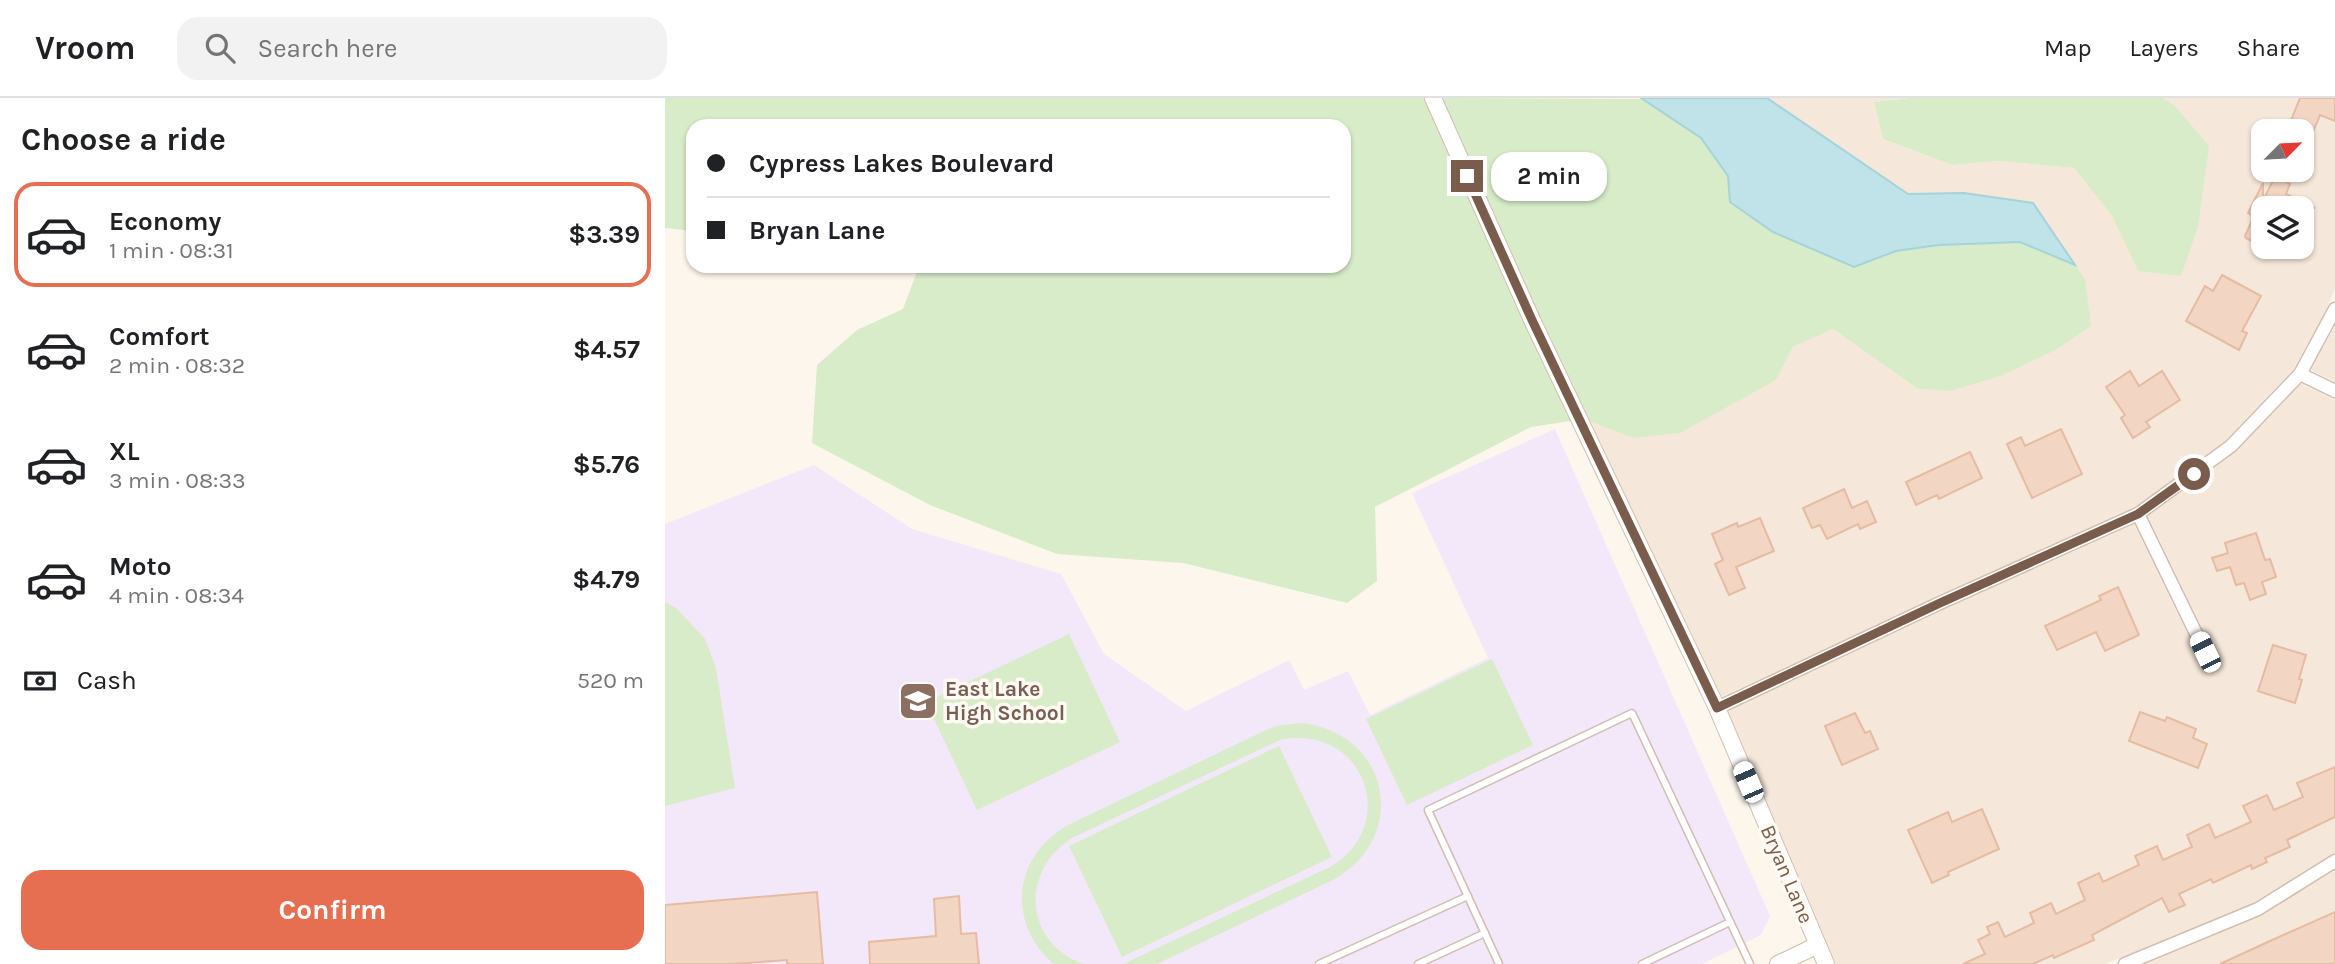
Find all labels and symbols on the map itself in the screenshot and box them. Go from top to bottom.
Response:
north arrow [2251,119,2313,182]
callout: 2 min [1491,152,1607,200]
route end [1451,160,1483,192]
route start [2178,458,2210,490]
car [2187,629,2224,675]
place label: East Lake High School [945,677,1065,725]
school or university icon: East Lake High School [897,680,939,722]
car [1731,759,1766,805]
street label: Bryan Lane [1756,821,1818,927]

